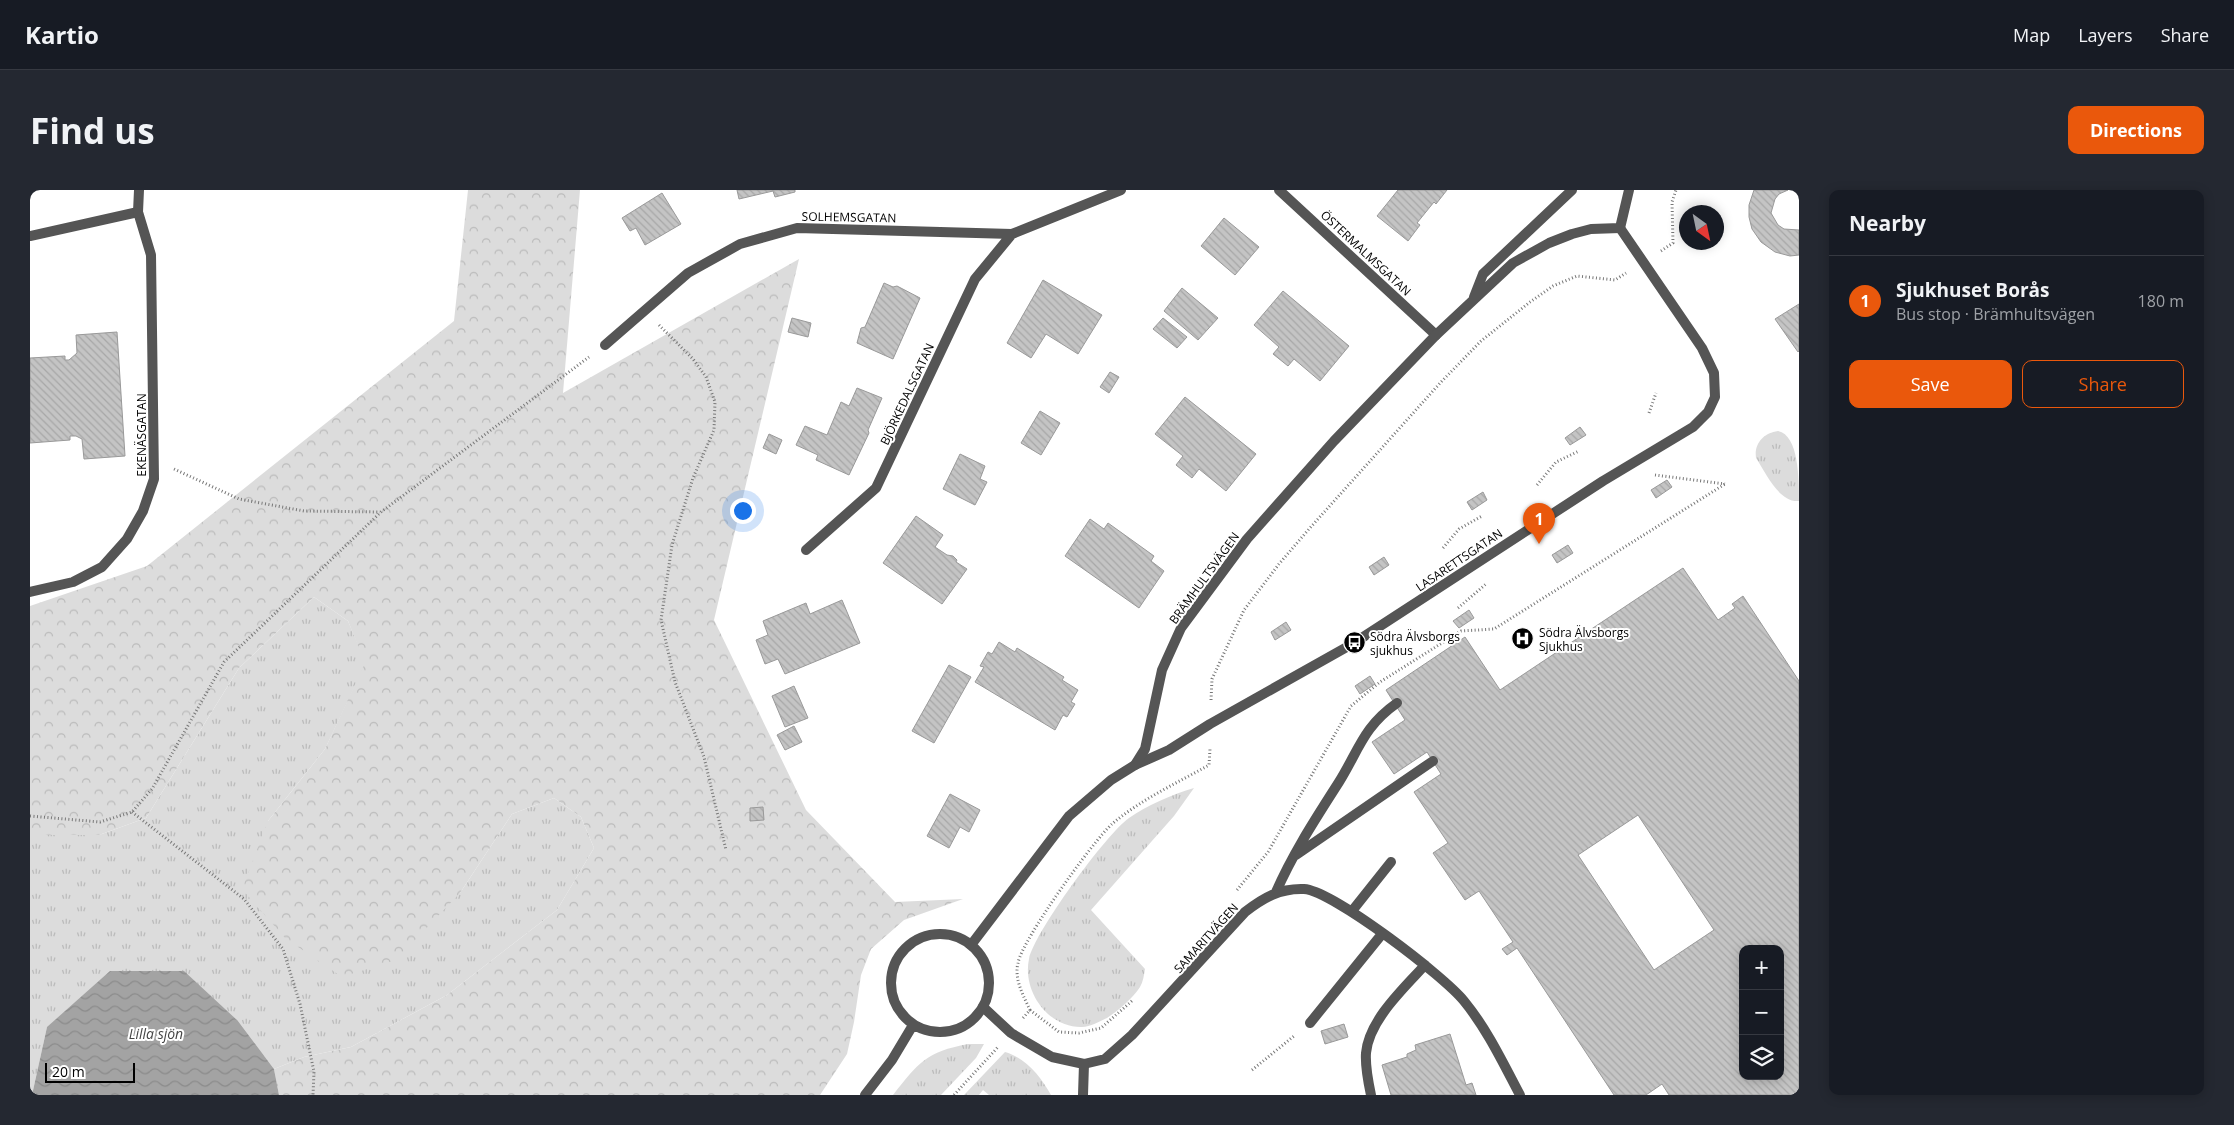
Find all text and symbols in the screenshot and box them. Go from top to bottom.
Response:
text: Kartio [25,18,99,51]
text: Map [2013,23,2050,47]
text: Layers [2078,23,2133,47]
text: Share [2161,23,2209,47]
button: Directions [2068,106,2204,154]
text: Find us [30,107,155,154]
north arrow [1679,205,1724,250]
street label: ÖSTERMALMSGATAN [1317,206,1415,300]
street label: SOLHEMSGATAN [802,208,896,226]
text: Nearby [1849,209,1926,237]
text: Sjukhuset Borås [1896,277,2049,303]
text: 1 [1860,290,1870,312]
text: 180 m [2138,290,2184,312]
text: Bus stop · Brämhultsvägen [1896,303,2095,325]
street label: BJÖRKEDALSGATAN [876,340,938,448]
button: Save [1849,360,2012,408]
button: Share [2022,360,2184,408]
street label: EKENÄSGATAN [133,393,150,477]
your location [730,498,756,524]
pin: 1 [1523,503,1555,544]
street label: LASARETTSGATAN [1412,525,1506,595]
street label: BRÄMHULTSVÄGEN [1165,529,1243,627]
place label: Södra Älvsborgs Sjukhus [1539,624,1629,655]
hospital icon: Södra Älvsborgs Sjukhus [1511,627,1535,651]
place label: Södra Älvsborgs sjukhus [1370,628,1460,659]
bus stop icon: Södra Älvsborgs sjukhus [1342,631,1366,655]
street label: SAMARITVÄGEN [1170,899,1242,977]
map controls [1739,945,1784,1080]
button: + [1739,945,1784,990]
button: − [1739,990,1784,1035]
water label: Lilla sjön [129,1024,183,1043]
button: layers [1739,1035,1784,1080]
scale bar [45,1060,135,1083]
text: 20 m [52,1062,85,1081]

